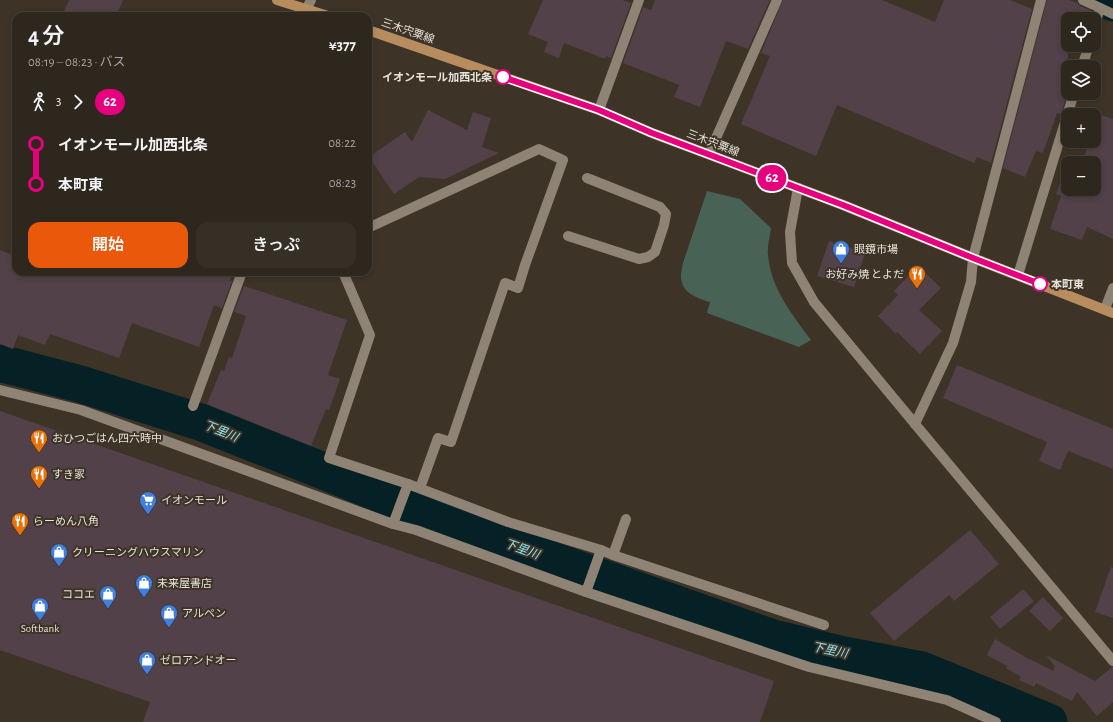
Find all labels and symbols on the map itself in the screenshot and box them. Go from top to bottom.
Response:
street label: 三木宍粟線 [380,16,436,45]
marker: イオンモール加西北条 [495,69,511,85]
place label: イオンモール加西北条 [382,71,492,83]
street label: 三木宍粟線 [685,127,741,158]
line badge: 62 [754,165,790,191]
shop icon: 眼鏡市場 [831,239,851,264]
place label: 眼鏡市場 [854,244,898,255]
restaurant icon: お好み焼 とよだ [907,264,927,289]
place label: お好み焼 とよだ [825,268,904,280]
marker: 本町東 [1032,276,1048,292]
place label: 本町東 [1051,279,1084,290]
water label: 下里川 [202,419,242,444]
restaurant icon: おひつごはん四六時中 [29,428,49,453]
place label: おひつごはん四六時中 [52,432,162,444]
restaurant icon: すき家 [29,464,49,489]
place label: すき家 [52,468,85,480]
supermarket icon: イオンモール [138,490,158,515]
place label: イオンモール [161,495,227,506]
restaurant icon: らーめん八角 [10,511,30,536]
place label: らーめん八角 [33,515,99,527]
water label: 下里川 [503,537,543,561]
shop icon: クリーニングハウスマリン [49,542,69,567]
place label: クリーニングハウスマリン [72,546,204,558]
shop icon: 未来屋書店 [134,573,154,598]
place label: 未来屋書店 [157,578,212,589]
shop icon: ココエ [98,584,118,609]
place label: ココエ [62,589,95,600]
shop icon: Softbank [30,596,50,621]
shop icon: アルペン [159,603,179,628]
place label: アルペン [182,608,226,619]
place label: Softbank [21,623,59,634]
water label: 下里川 [811,640,851,660]
shop icon: ゼロアンドオー [137,650,157,675]
place label: ゼロアンドオー [160,654,237,666]

